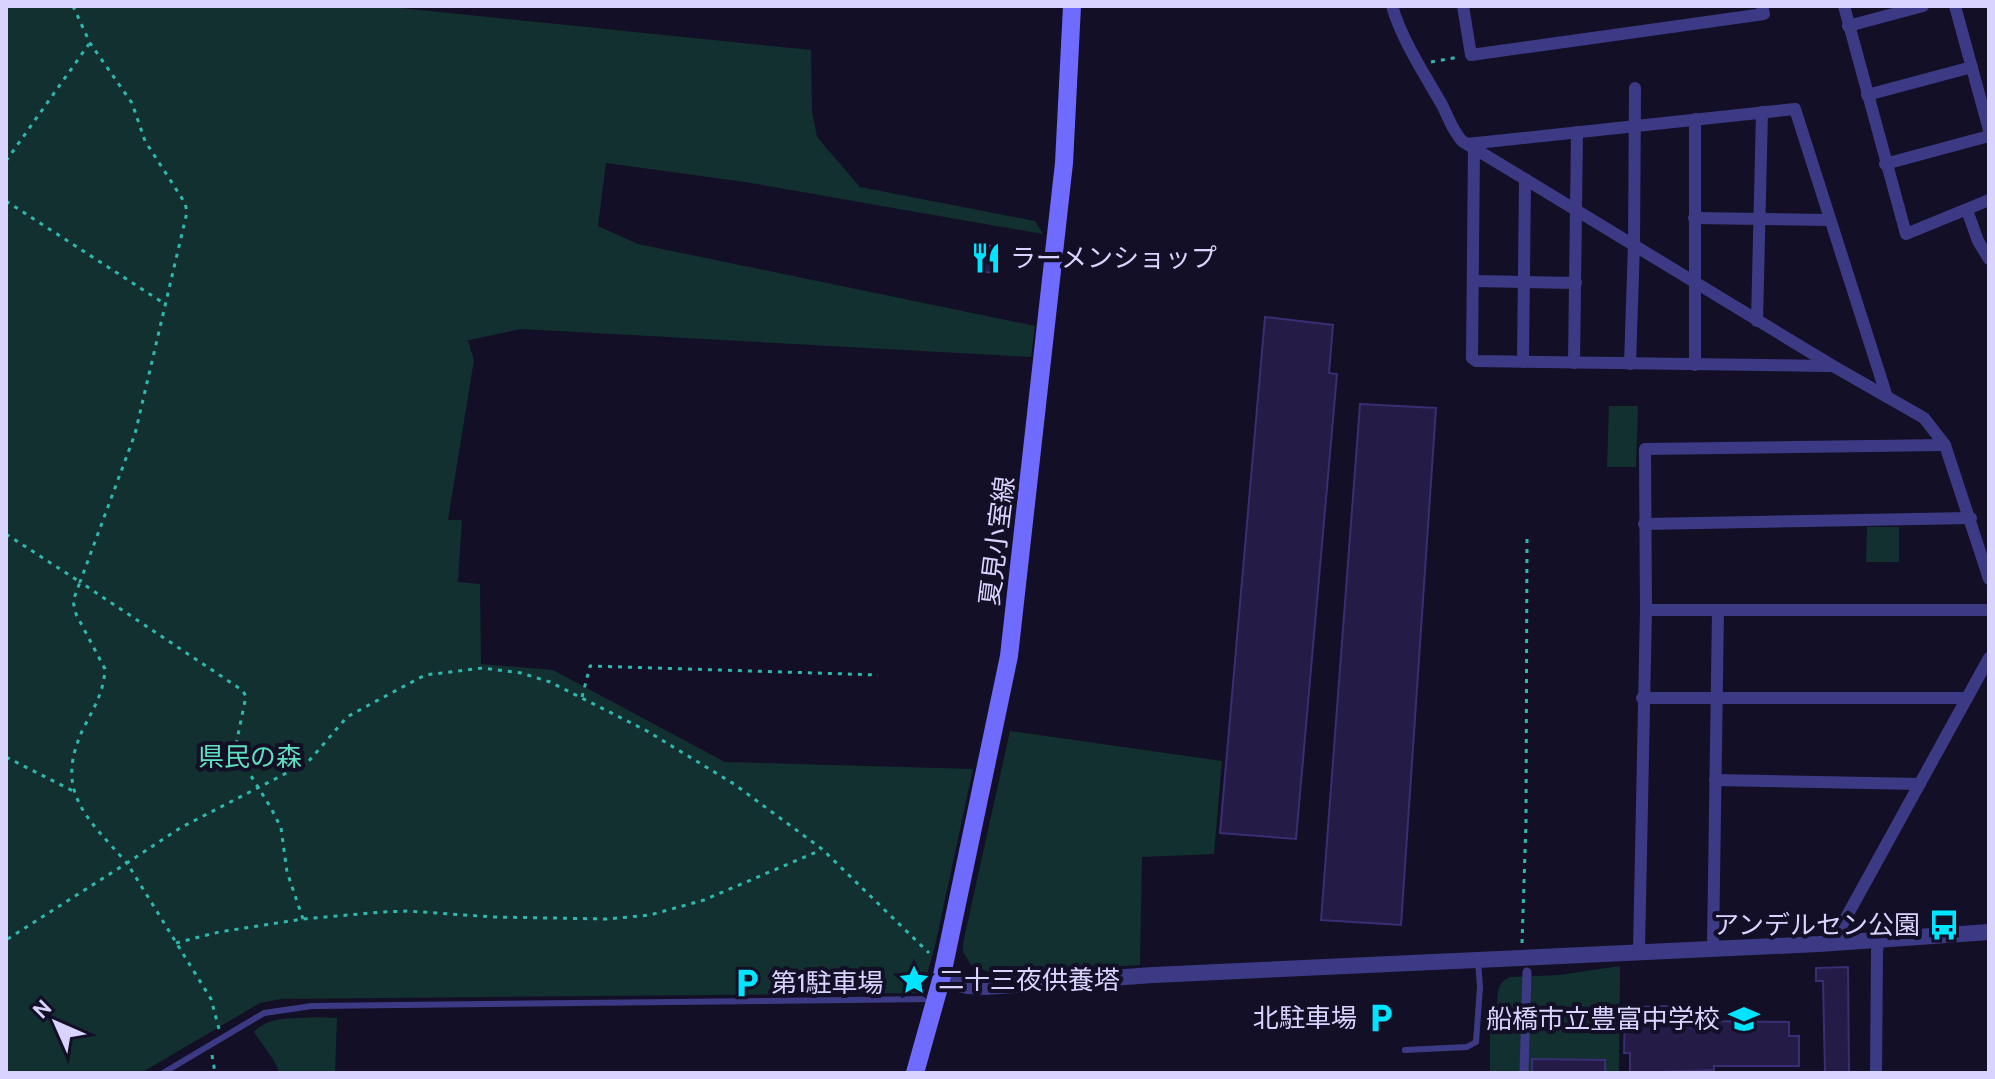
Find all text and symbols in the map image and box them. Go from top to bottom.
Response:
restaurant icon: ラーメンショップ [969,241,1003,275]
place label: ラーメンショップ [1010,242,1217,274]
street label: 夏見小室線 [973,475,1021,607]
park label: 県民の森 [198,741,302,773]
bus stop icon: アンデルセン公園 [1927,908,1961,942]
place label: アンデルセン公園 [1713,909,1920,941]
place icon: 二十三夜供養塔 [897,963,931,997]
place label: 二十三夜供養塔 [938,964,1120,996]
parking icon: 第1駐車場 [730,966,764,1000]
place label: 第1駐車場 [771,967,883,999]
north arrow [16,983,96,1063]
text: N [27,994,57,1024]
parking icon: 北駐車場 [1364,1001,1398,1035]
place label: 北駐車場 [1253,1002,1357,1034]
school or university icon: 船橋市立豊富中学校 [1727,1002,1761,1036]
place label: 船橋市立豊富中学校 [1486,1003,1720,1035]

